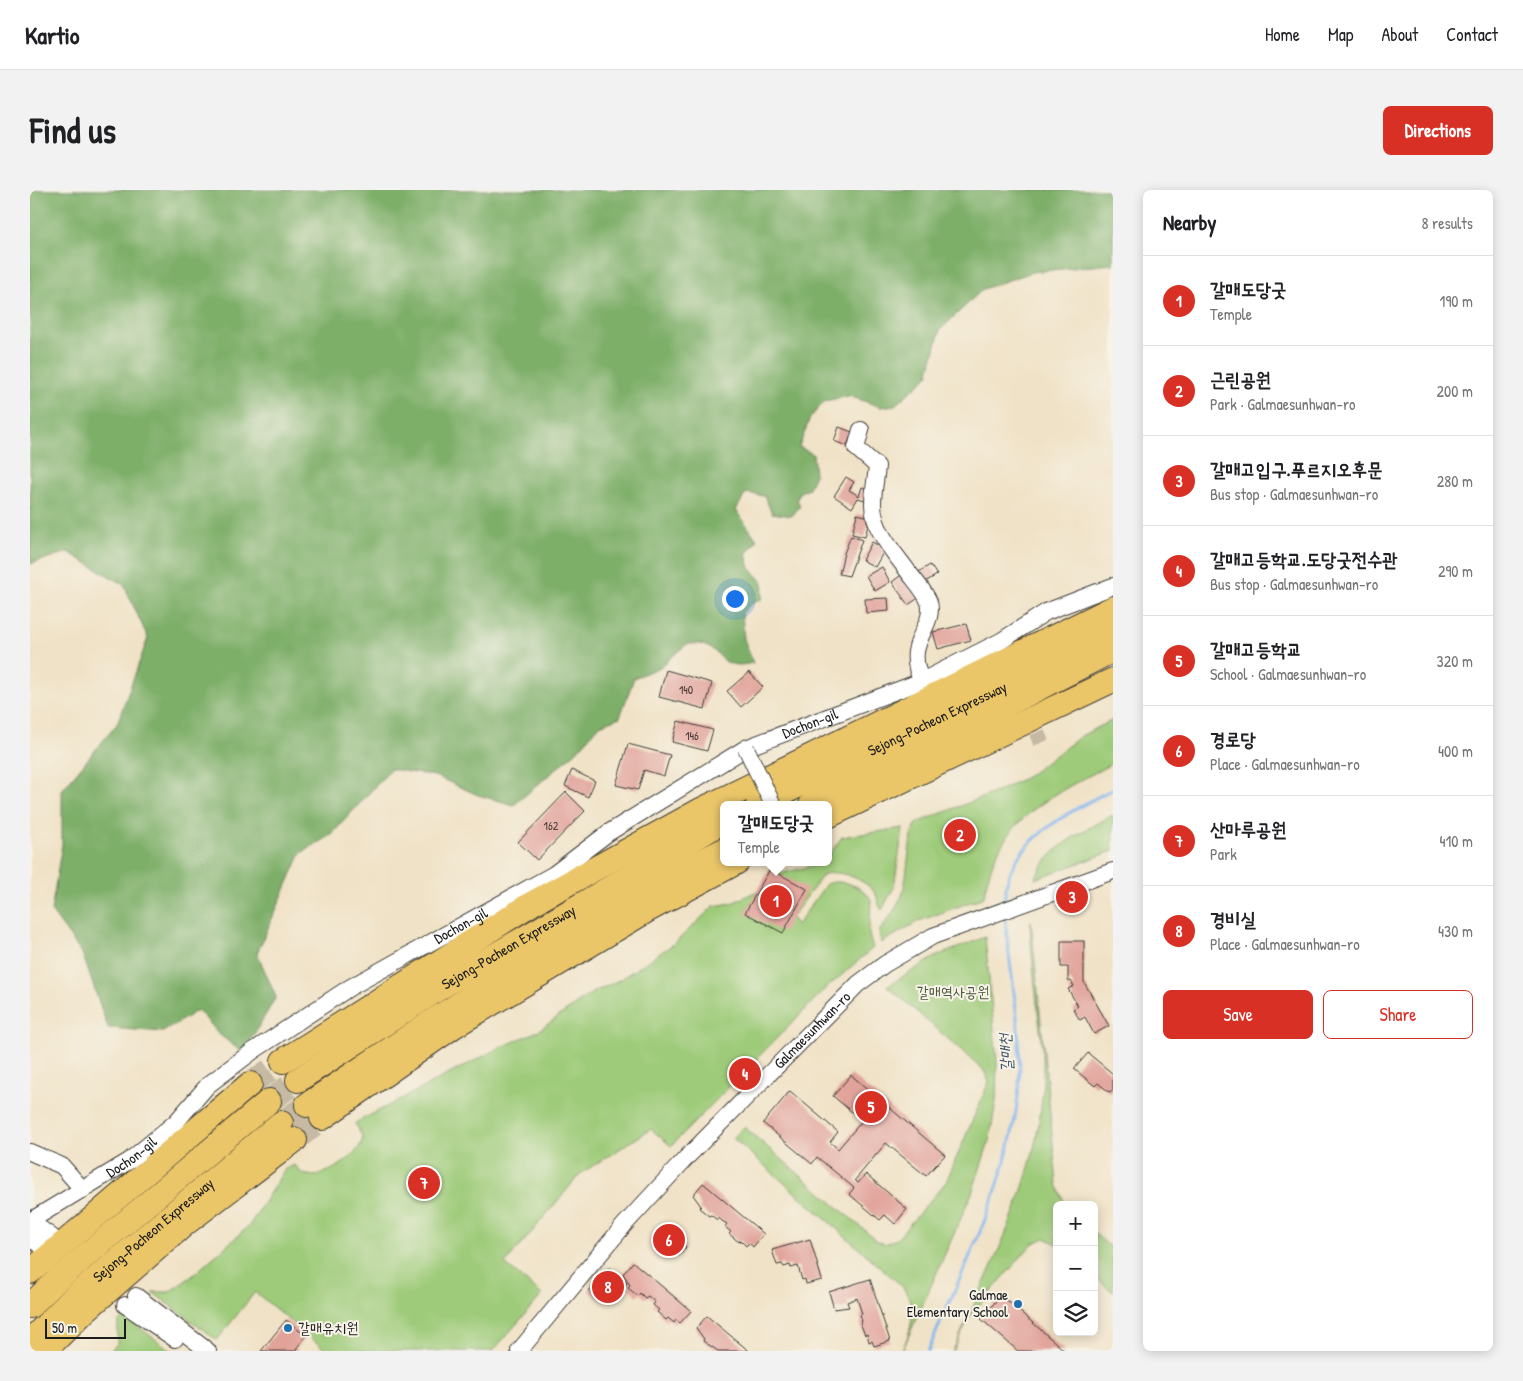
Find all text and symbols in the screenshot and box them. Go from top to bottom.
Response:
text: Kartio [25,19,80,51]
text: Home [1265,22,1300,47]
text: Map [1328,22,1353,47]
text: About [1381,22,1418,47]
text: Contact [1446,22,1498,47]
button: Directions [1383,106,1493,155]
text: Find us [30,107,116,154]
text: Nearby [1163,208,1216,237]
text: 8 results [1421,212,1473,234]
text: 갈매도당굿 [1210,276,1286,302]
text: 1 [1176,290,1182,312]
text: 190 m [1440,290,1473,312]
text: Temple [1210,303,1252,325]
text: 근린공원 [1210,366,1271,392]
text: 2 [1175,380,1183,402]
text: 200 m [1437,380,1473,402]
text: Park · Galmaesunhwan-ro [1210,393,1356,415]
text: 갈매고입구.푸르지오후문 [1210,456,1382,482]
text: 3 [1175,470,1183,492]
text: 280 m [1437,470,1473,492]
text: Bus stop · Galmaesunhwan-ro [1210,483,1378,505]
text: 갈매고등학교.도당굿전수관 [1210,546,1398,572]
text: 4 [1176,560,1182,582]
text: 290 m [1438,560,1473,582]
text: Bus stop · Galmaesunhwan-ro [1210,573,1378,595]
your location [722,586,748,612]
text: 갈매고등학교 [1210,636,1302,662]
text: 5 [1176,650,1182,672]
text: 320 m [1437,650,1473,672]
text: School · Galmaesunhwan-ro [1210,663,1366,685]
street label: Sejong-Pocheon Expressway [864,676,1010,761]
house number: 140 [679,681,693,698]
street label: Dochon-gil [779,703,841,743]
text: 경로당 [1210,726,1256,752]
house number: 146 [685,727,699,744]
text: 6 [1176,740,1182,762]
text: 400 m [1438,740,1473,762]
text: Place · Galmaesunhwan-ro [1210,753,1360,775]
popup [720,801,832,866]
text: 갈매도당굿 [738,809,814,835]
pin: 2 [944,816,976,854]
text: 산마루공원 [1210,816,1286,842]
house number: 162 [544,817,559,834]
text: 7 [1175,830,1183,852]
text: 410 m [1439,830,1473,852]
text: Temple [738,836,780,858]
text: Park [1210,843,1237,865]
pin: 3 [1056,878,1088,916]
pin: 1 [760,882,792,920]
street label: Sejong-Pocheon Expressway [438,899,579,994]
street label: Dochon-gil [430,902,491,949]
text: 경비실 [1210,906,1256,932]
text: 8 [1176,920,1182,942]
text: 430 m [1438,920,1473,942]
text: Place · Galmaesunhwan-ro [1210,933,1360,955]
park label: 갈매역사공원 [917,981,989,1002]
street label: Galmaesunhwan-ro [769,986,855,1073]
button: Save [1163,990,1313,1039]
button: Share [1323,990,1473,1039]
water label: 갈매천 [993,1031,1017,1073]
pin: 4 [729,1055,761,1093]
pin: 5 [855,1088,887,1126]
street label: Dochon-gil [102,1131,161,1182]
pin: 7 [408,1164,440,1202]
street label: Sejong-Pocheon Expressway [88,1173,218,1287]
map controls [1053,1201,1098,1336]
button: + [1053,1201,1098,1246]
pin: 6 [653,1221,685,1259]
button: − [1053,1246,1098,1291]
pin: 8 [592,1268,624,1306]
place label: Galmae Elementary School [907,1284,1008,1322]
button: layers [1053,1291,1098,1336]
marker: Galmae Elementary School [1012,1298,1024,1310]
scale bar [45,1316,126,1339]
place label: 갈매유치원 [298,1317,358,1338]
text: 50 m [52,1318,77,1337]
marker: 갈매유치원 [282,1322,294,1334]

